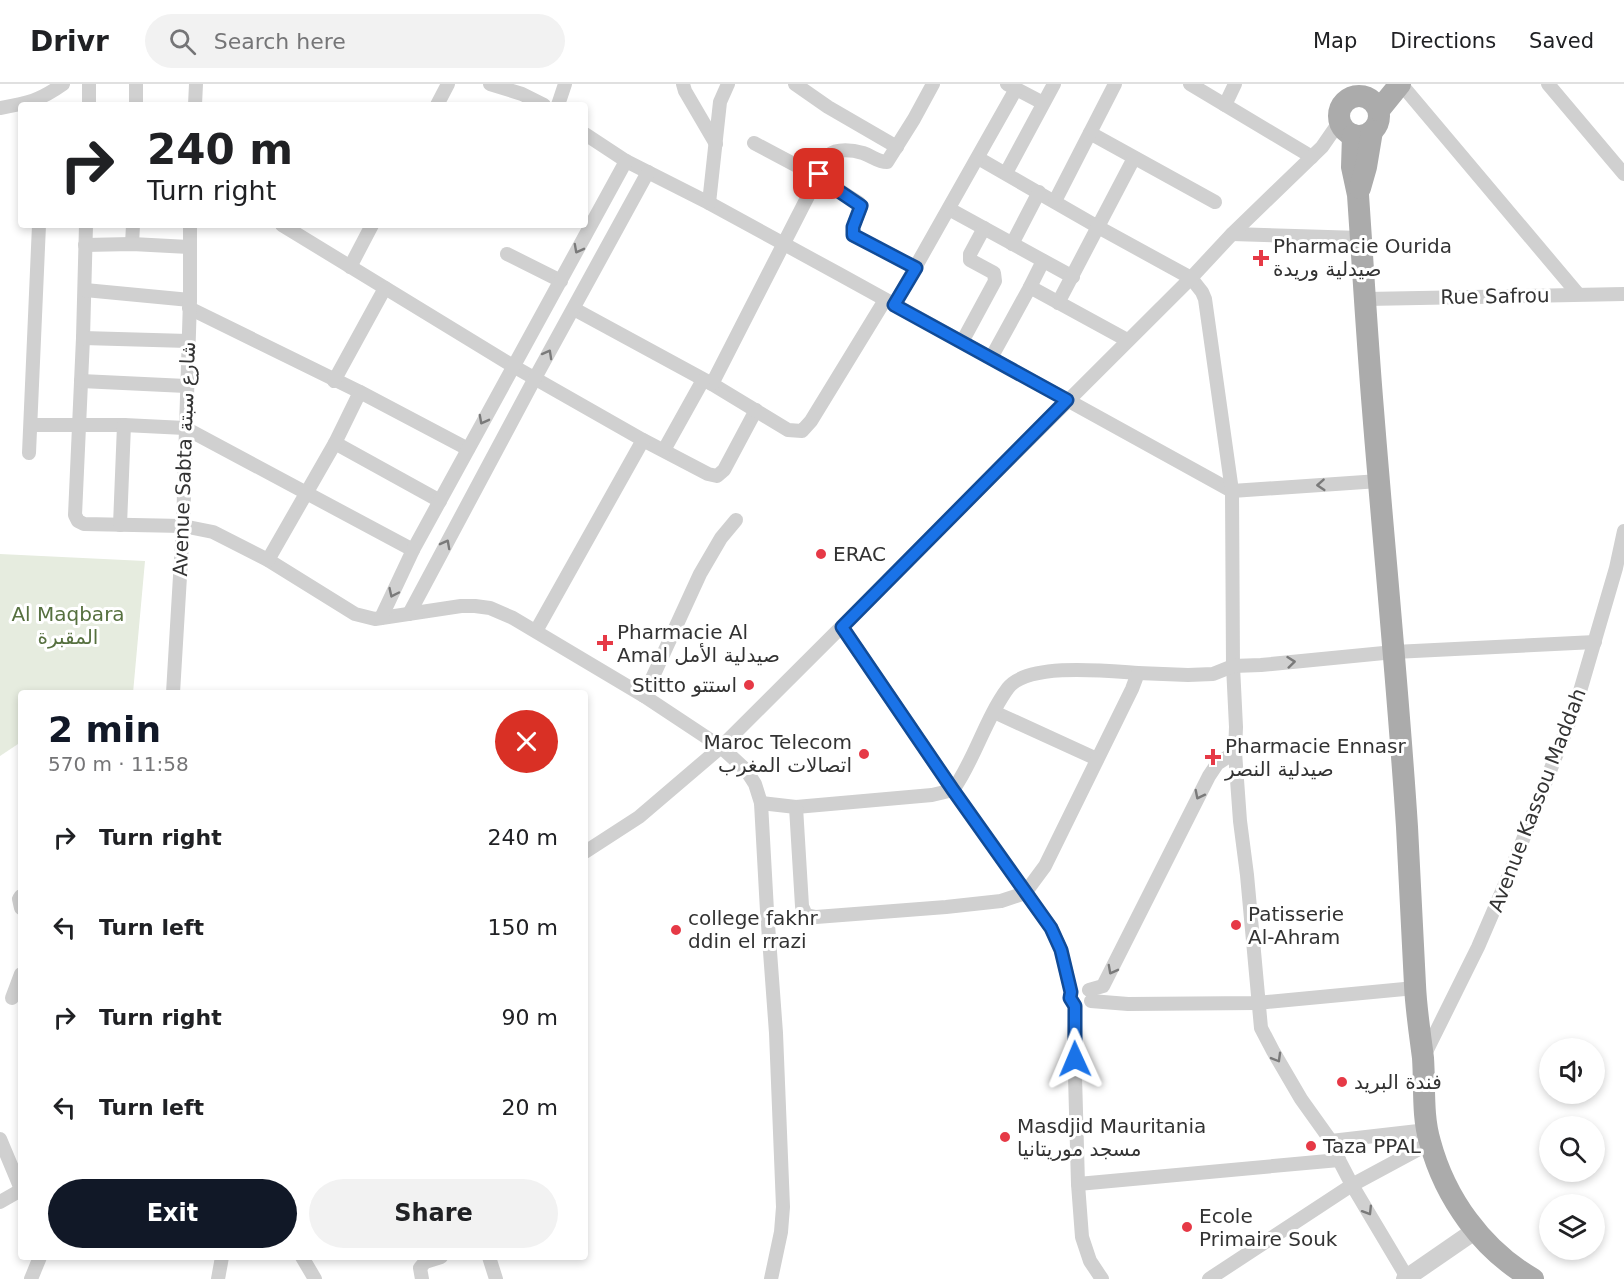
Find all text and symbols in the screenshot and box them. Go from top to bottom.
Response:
search box [145,14,565,68]
text: Drivr [30,25,109,58]
icon: search [166,25,199,58]
text: Search here [214,29,346,54]
text: Map [1313,29,1357,53]
text: Directions [1390,29,1496,53]
text: Saved [1529,29,1594,53]
text: 240 m [147,125,293,174]
icon: right [48,126,126,204]
pin [793,148,844,199]
icon: arrive [802,157,835,190]
text: Turn right [147,175,276,206]
place label: Pharmacie Ourida صيدلية وريدة [1273,234,1452,281]
one-way arrow [574,243,585,254]
marker: Pharmacie Ourida صيدلية وريدة [1254,251,1268,265]
street label: Rue Safrou [1440,283,1550,309]
street label: Avenue Sabta شارع سبتة [168,341,200,577]
one-way arrow [541,349,553,360]
one-way arrow [479,414,490,424]
one-way arrow [1316,478,1325,491]
one-way arrow [439,540,450,550]
place label: ERAC [833,542,886,566]
marker: ERAC [814,547,828,561]
one-way arrow [388,586,400,597]
park label: Al Maqbara المقبرة [11,602,125,649]
place label: Pharmacie Al Amal صيدلية الأمل [617,620,780,667]
marker: Pharmacie Al Amal صيدلية الأمل [598,636,612,650]
one-way arrow [1287,656,1296,669]
place label: Stitto استتو [632,673,737,697]
marker: Stitto استتو [742,678,756,692]
street label: Avenue Kassou Maddah [1483,685,1591,915]
text: 2 min [48,709,161,750]
button: close [495,710,558,773]
place label: Maroc Telecom اتصالات المغرب [703,730,852,777]
place label: Pharmacie Ennasr صيدلية النصر [1224,734,1406,781]
marker: Maroc Telecom اتصالات المغرب [857,747,871,761]
marker: Pharmacie Ennasr صيدلية النصر [1206,750,1220,764]
text: 570 m · 11:58 [48,752,189,776]
one-way arrow [1195,789,1206,800]
icon: right [48,821,81,854]
text: Turn right [99,825,222,850]
text: 240 m [488,825,558,850]
place label: Patisserie Al-Ahram [1248,902,1344,949]
place label: college fakhr ddin el rrazi [688,906,819,953]
icon: left [48,911,81,944]
text: Turn left [99,915,204,940]
text: 150 m [488,915,558,940]
marker: Patisserie Al-Ahram [1229,918,1243,932]
marker: college fakhr ddin el rrazi [669,923,683,937]
one-way arrow [1107,963,1119,974]
icon: right [48,1001,81,1034]
text: Turn right [99,1005,222,1030]
text: 90 m [502,1005,558,1030]
position arrow [1043,1027,1107,1091]
map controls [1539,1038,1605,1260]
button: sound [1539,1038,1605,1104]
one-way arrow [1269,1052,1281,1062]
place label: فندة البريد [1354,1070,1442,1094]
marker: فندة البريد [1335,1075,1349,1089]
icon: left [48,1091,81,1124]
text: Turn left [99,1095,204,1120]
text: 20 m [502,1095,558,1120]
place label: Masdjid Mauritania مسجد موريتانيا [1017,1114,1206,1161]
button: search [1539,1116,1605,1182]
marker: Masdjid Mauritania مسجد موريتانيا [998,1130,1012,1144]
place label: Taza PPAL [1322,1134,1422,1158]
marker: Taza PPAL [1304,1139,1318,1153]
button: Exit [48,1179,297,1248]
button: Share [309,1179,558,1248]
button: layers [1539,1194,1605,1260]
place label: Ecole Primaire Souk [1199,1204,1338,1251]
one-way arrow [1360,1205,1372,1215]
marker: Ecole Primaire Souk [1180,1220,1194,1234]

